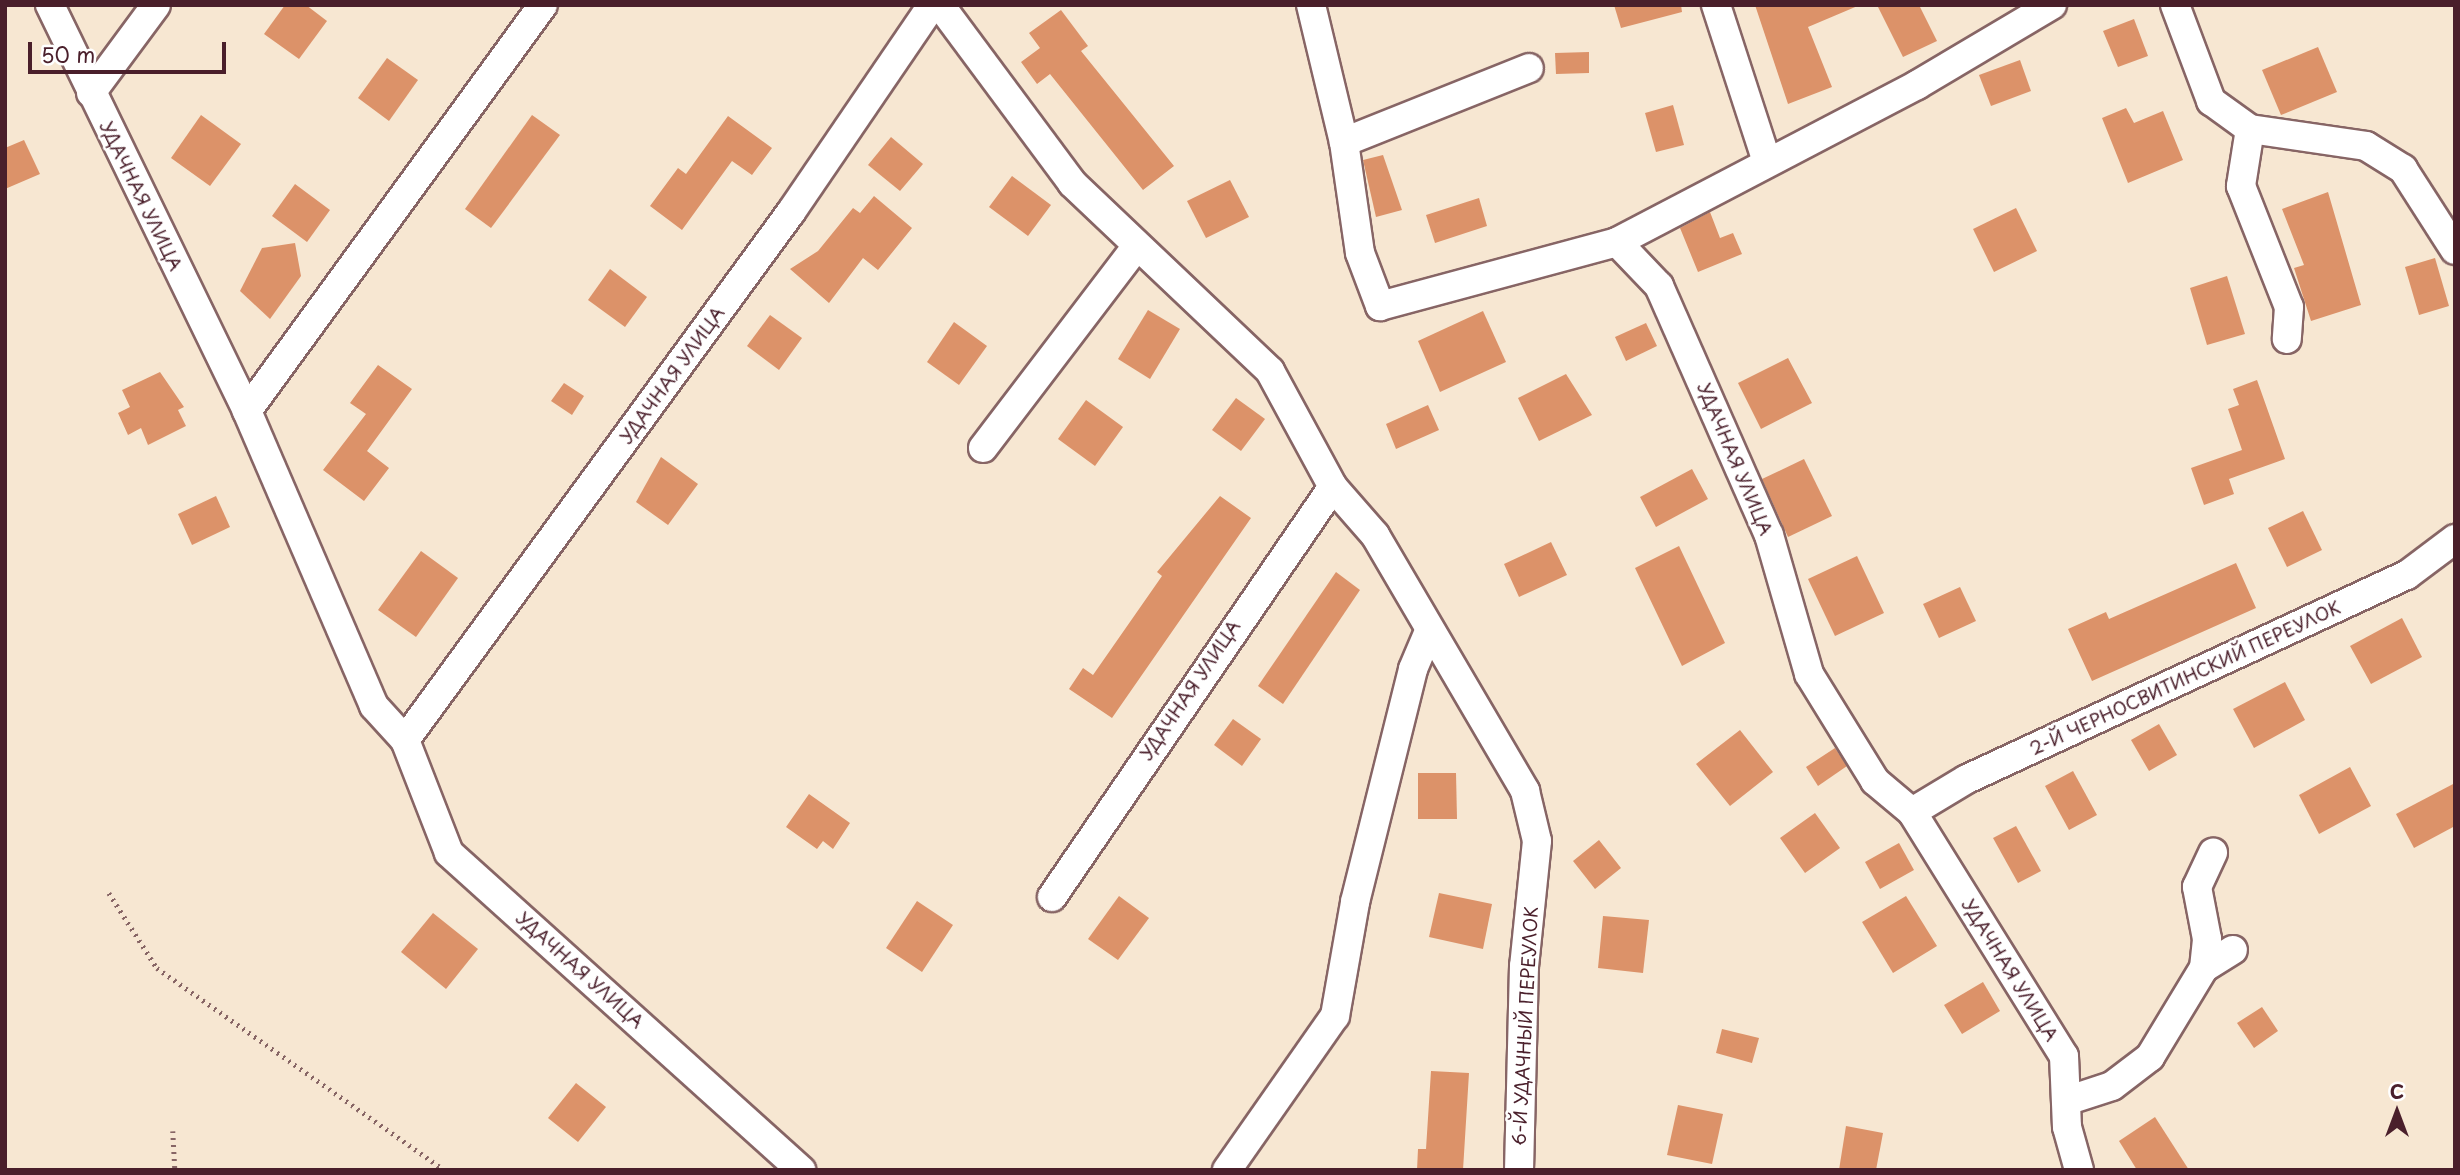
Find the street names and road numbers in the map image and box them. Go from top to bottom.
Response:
street label: УДАЧНАЯ УЛИЦА [95,118,187,274]
street label: УДАЧНАЯ УЛИЦА [615,302,729,448]
street label: УДАЧНАЯ УЛИЦА [1693,380,1777,538]
street label: 2-Й ЧЕРНОСВИТИНСКИЙ ПЕРЕУЛОК [2026,596,2344,760]
street label: УДАЧНАЯ УЛИЦА [1135,616,1245,764]
street label: УДАЧНАЯ УЛИЦА [1958,895,2062,1045]
street label: 6-Й УДАЧНЫЙ ПЕРЕУЛОК [1508,905,1542,1147]
street label: УДАЧНАЯ УЛИЦА [512,907,648,1033]

